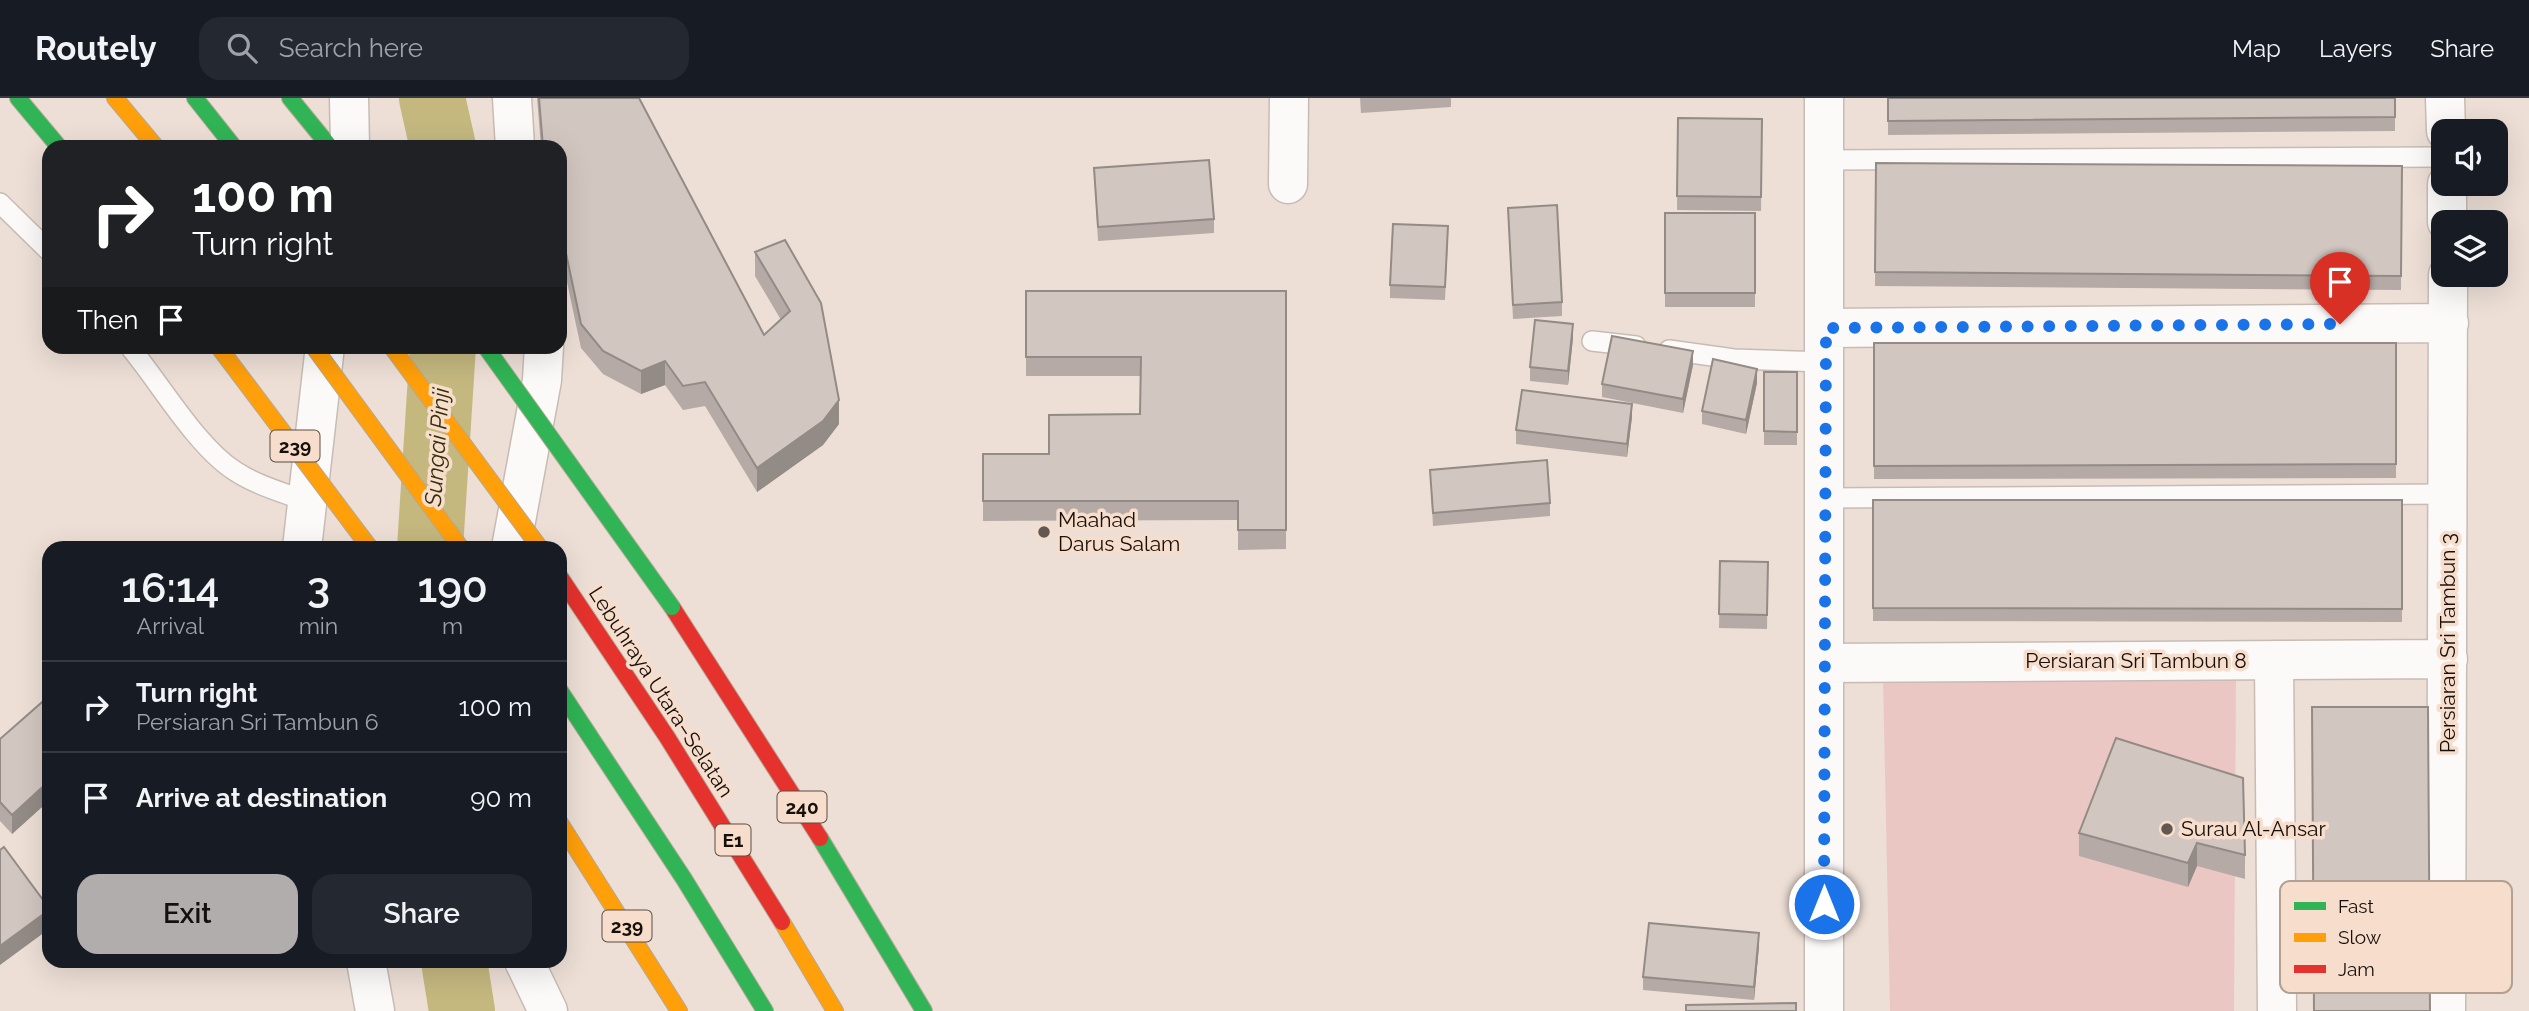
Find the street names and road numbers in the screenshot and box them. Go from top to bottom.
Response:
road number: 239 [270,430,320,462]
street label: Persiaran Sri Tambun 3 [2435,533,2460,753]
street label: Lebuhraya Utara–Selatan [584,582,739,802]
street label: Persiaran Sri Tambun 8 [2025,648,2247,673]
road number: 240 [778,792,826,822]
road number: E1 [716,824,750,856]
road number: 239 [602,911,652,942]

